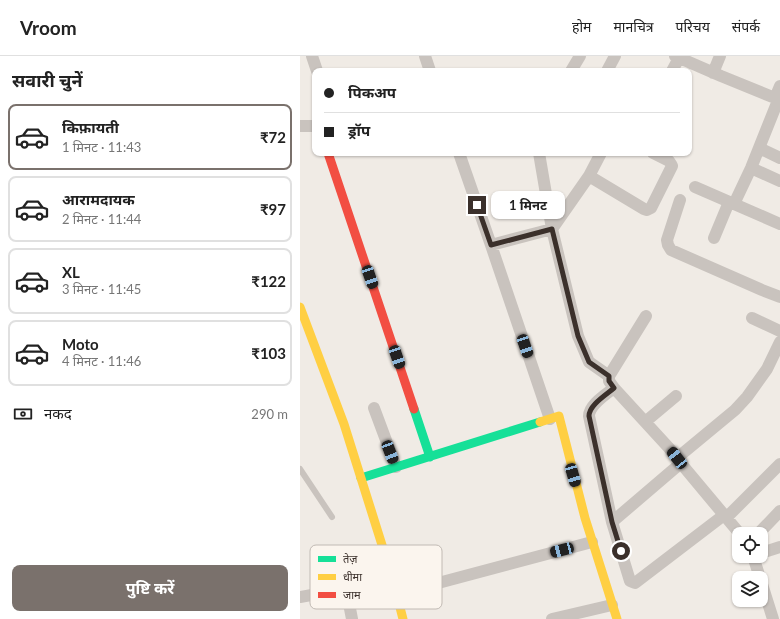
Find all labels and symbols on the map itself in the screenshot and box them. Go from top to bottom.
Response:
callout: 1 मिनट [491,191,565,219]
route end [468,196,486,214]
car [360,264,380,290]
car [515,333,535,359]
car [387,344,407,370]
car [380,439,400,465]
car [665,445,689,471]
car [564,462,582,488]
car [549,541,575,559]
route start [612,542,630,560]
legend [310,545,442,609]
text: तेज़ [343,552,358,565]
text: धीमा [343,570,362,583]
text: जाम [343,588,361,601]

